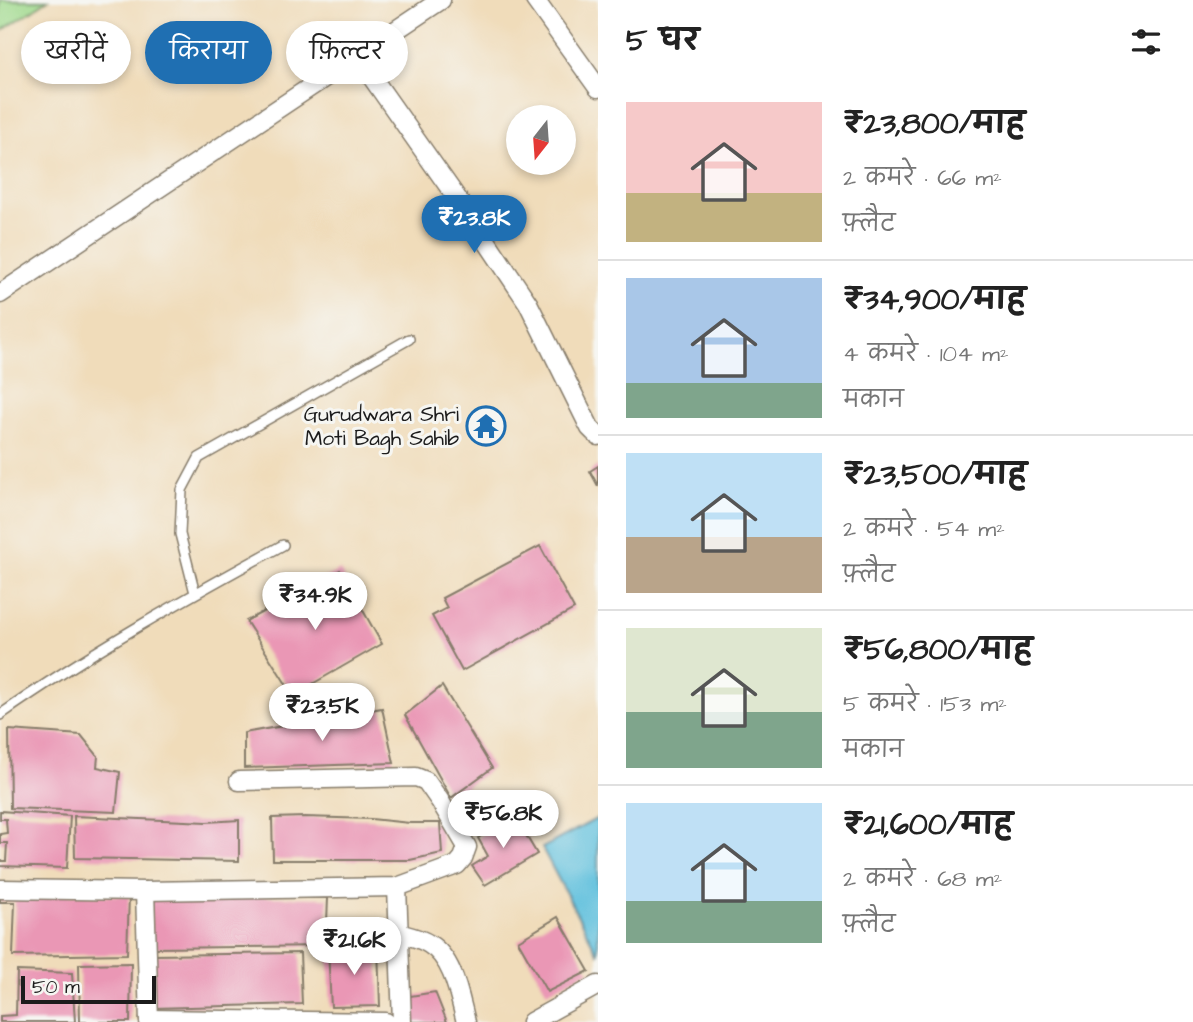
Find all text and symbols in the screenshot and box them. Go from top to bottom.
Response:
text: 5 घर [626,20,699,62]
chip: खरीदें [21,21,131,84]
chip: किराया [145,21,272,84]
chip: फ़िल्टर [286,21,408,84]
icon: filters [1127,23,1165,61]
text: ₹23,800/माह [843,103,1025,145]
north arrow [506,105,576,175]
map controls [506,105,576,175]
icon: home [682,130,766,214]
text: 2 कमरे · 66 m² [843,162,1002,194]
pin: ₹23.8K [417,196,531,255]
text: ₹23.8K [438,202,510,234]
text: फ़्लैट [843,208,895,240]
text: ₹34,900/माह [843,279,1026,321]
icon: home [682,306,766,390]
text: 4 कमरे · 104 m² [843,338,1009,370]
text: मकान [843,384,904,416]
place label: Gurudwara Shri Moti Bagh Sahib [304,400,459,455]
temple icon: Gurudwara Shri Moti Bagh Sahib [465,405,507,447]
text: ₹23,500/माह [843,454,1027,496]
icon: home [682,481,766,565]
text: 2 कमरे · 54 m² [843,513,1005,545]
text: फ़्लैट [843,559,895,591]
pin: ₹34.9K [258,572,372,632]
text: ₹34.9K [278,579,352,611]
text: ₹56,800/माह [843,629,1033,671]
icon: home [682,656,766,740]
pin: ₹23.5K [265,684,379,743]
text: 5 कमरे · 153 m² [843,688,1007,720]
text: ₹23.5K [285,690,359,722]
text: मकान [843,734,904,766]
pin: ₹56.8K [446,790,560,850]
text: ₹56.8K [464,797,542,829]
text: ₹21,600/माह [843,804,1013,846]
icon: home [682,831,766,915]
text: 2 कमरे · 68 m² [843,863,1002,895]
text: फ़्लैट [843,909,895,941]
pin: ₹21.6K [297,918,411,977]
text: ₹21.6K [322,924,386,956]
scale bar [21,973,156,1005]
text: 50 m [32,974,80,1001]

